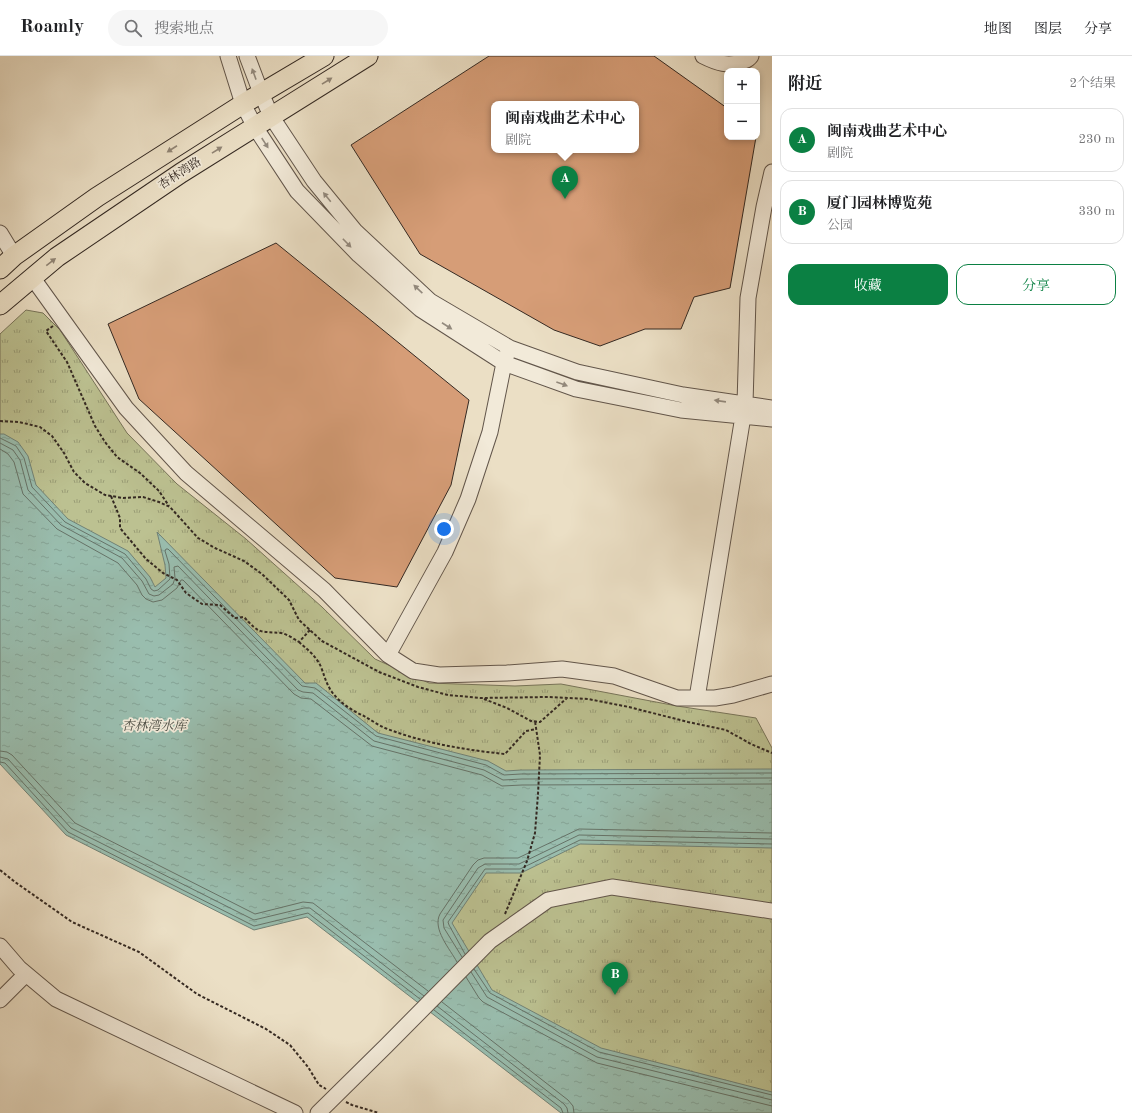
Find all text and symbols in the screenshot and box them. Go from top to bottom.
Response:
search box [108,10,388,46]
icon: search [122,17,144,39]
text: Roamly [20,18,84,37]
text: 搜索地点 [154,22,214,37]
text: 地图 [984,22,1012,36]
text: 图层 [1034,22,1062,36]
text: 分享 [1084,22,1112,36]
one-way arrow [250,67,256,79]
map controls [724,68,760,140]
button: + [724,68,760,104]
text: 附近 [788,76,822,93]
text: 2个结果 [1069,77,1116,90]
one-way arrow [321,78,333,85]
popup [491,101,639,153]
button: − [724,104,760,140]
text: 闽南戏曲艺术中心 [505,112,625,127]
text: 闽南戏曲艺术中心 [827,125,947,140]
text: A [797,133,807,146]
text: 230 m [1078,133,1115,146]
text: 剧院 [505,134,531,147]
one-way arrow [262,137,269,149]
one-way arrow [166,145,177,153]
one-way arrow [211,147,223,154]
text: 剧院 [827,147,853,160]
street label: 杏林湾路 [156,154,203,192]
pin: A [552,166,578,199]
one-way arrow [323,191,331,202]
text: 厦门园林博览苑 [827,197,932,212]
text: B [797,205,807,218]
text: 330 m [1078,205,1115,218]
text: 公园 [827,219,853,232]
one-way arrow [342,238,352,248]
one-way arrow [46,258,57,267]
button: 收藏 [788,264,948,305]
button: 分享 [956,264,1116,305]
one-way arrow [413,285,423,294]
one-way arrow [442,322,452,330]
one-way arrow [557,382,569,388]
one-way arrow [713,398,726,404]
your location [434,519,454,539]
water label: 杏林湾水库 [121,718,188,733]
pin: B [602,962,628,995]

